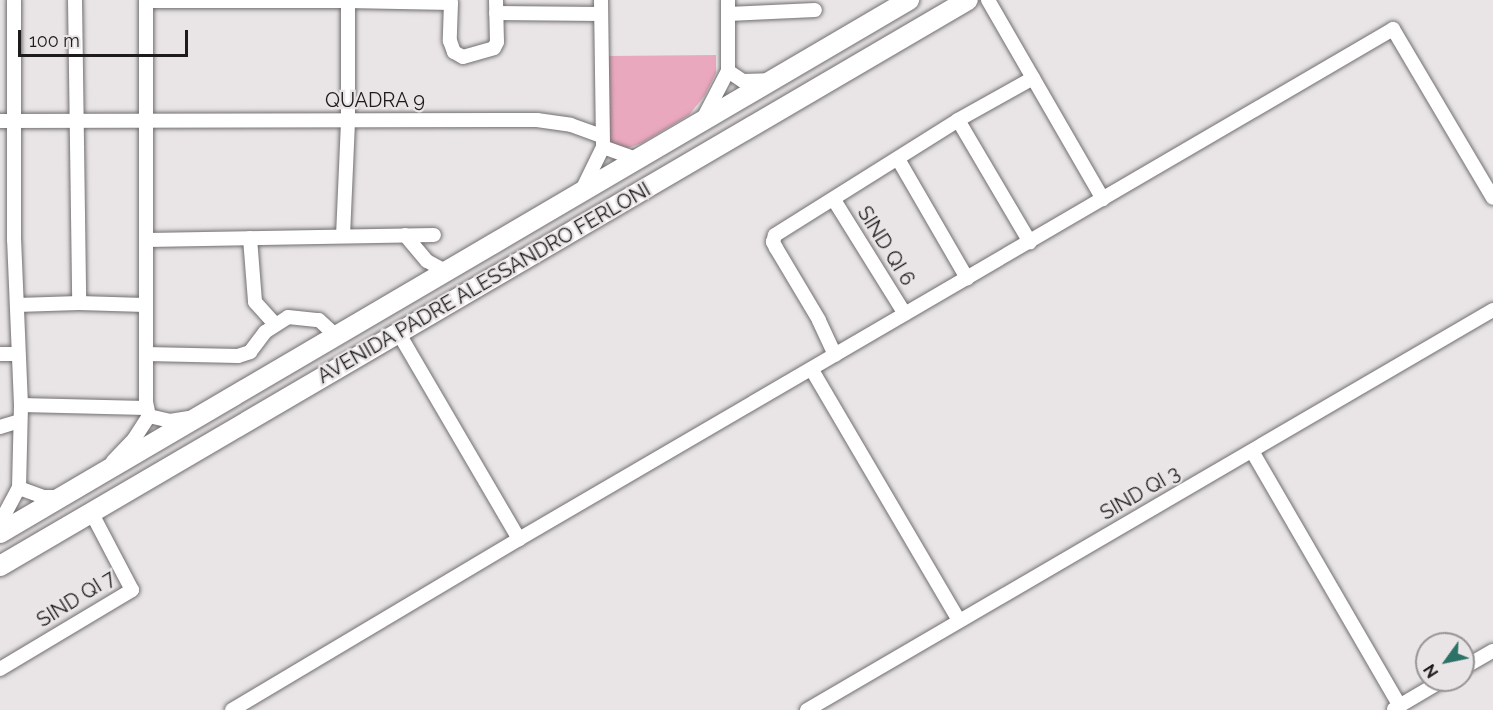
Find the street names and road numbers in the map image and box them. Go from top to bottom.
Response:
street label: QUADRA 9 [325,88,425,112]
street label: AVENIDA PADRE ALESSANDRO FERLONI [313,177,655,389]
street label: SIND QI 6 [852,202,920,290]
street label: SIND QI 3 [1096,461,1184,525]
street label: SIND QI 7 [32,566,120,632]

